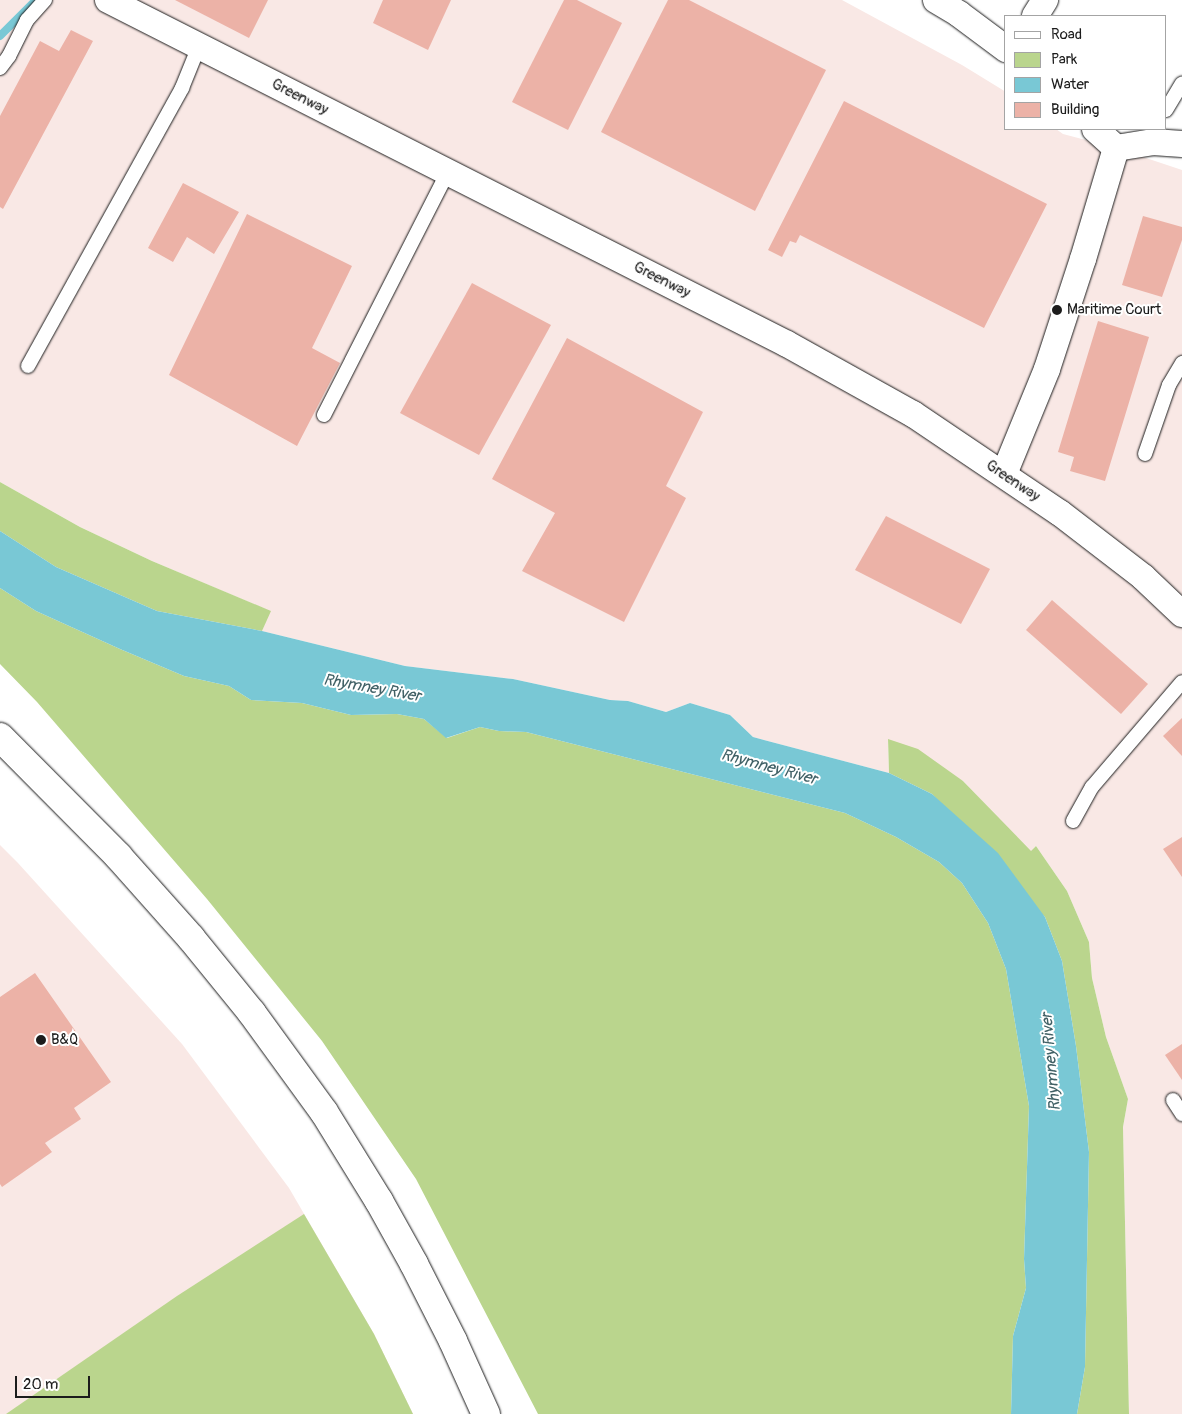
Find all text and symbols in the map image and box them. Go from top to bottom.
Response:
legend [1004,15,1167,130]
text: Road [1051,25,1082,44]
text: Park [1051,50,1077,69]
street label: Greenway [269,75,331,119]
text: Water [1051,75,1089,94]
text: Building [1051,100,1099,119]
street label: Greenway [631,258,693,302]
place label: Maritime Court [1067,301,1161,319]
marker: Maritime Court [1051,304,1063,316]
street label: Greenway [982,456,1044,506]
water label: Rhymney River [322,670,422,706]
water label: Rhymney River [719,745,819,789]
water label: Rhymney River [1037,1012,1065,1112]
place label: B&Q [51,1031,78,1049]
marker: B&Q [35,1034,47,1046]
scale bar [18,1366,92,1398]
text: 20 m [23,1375,58,1394]

